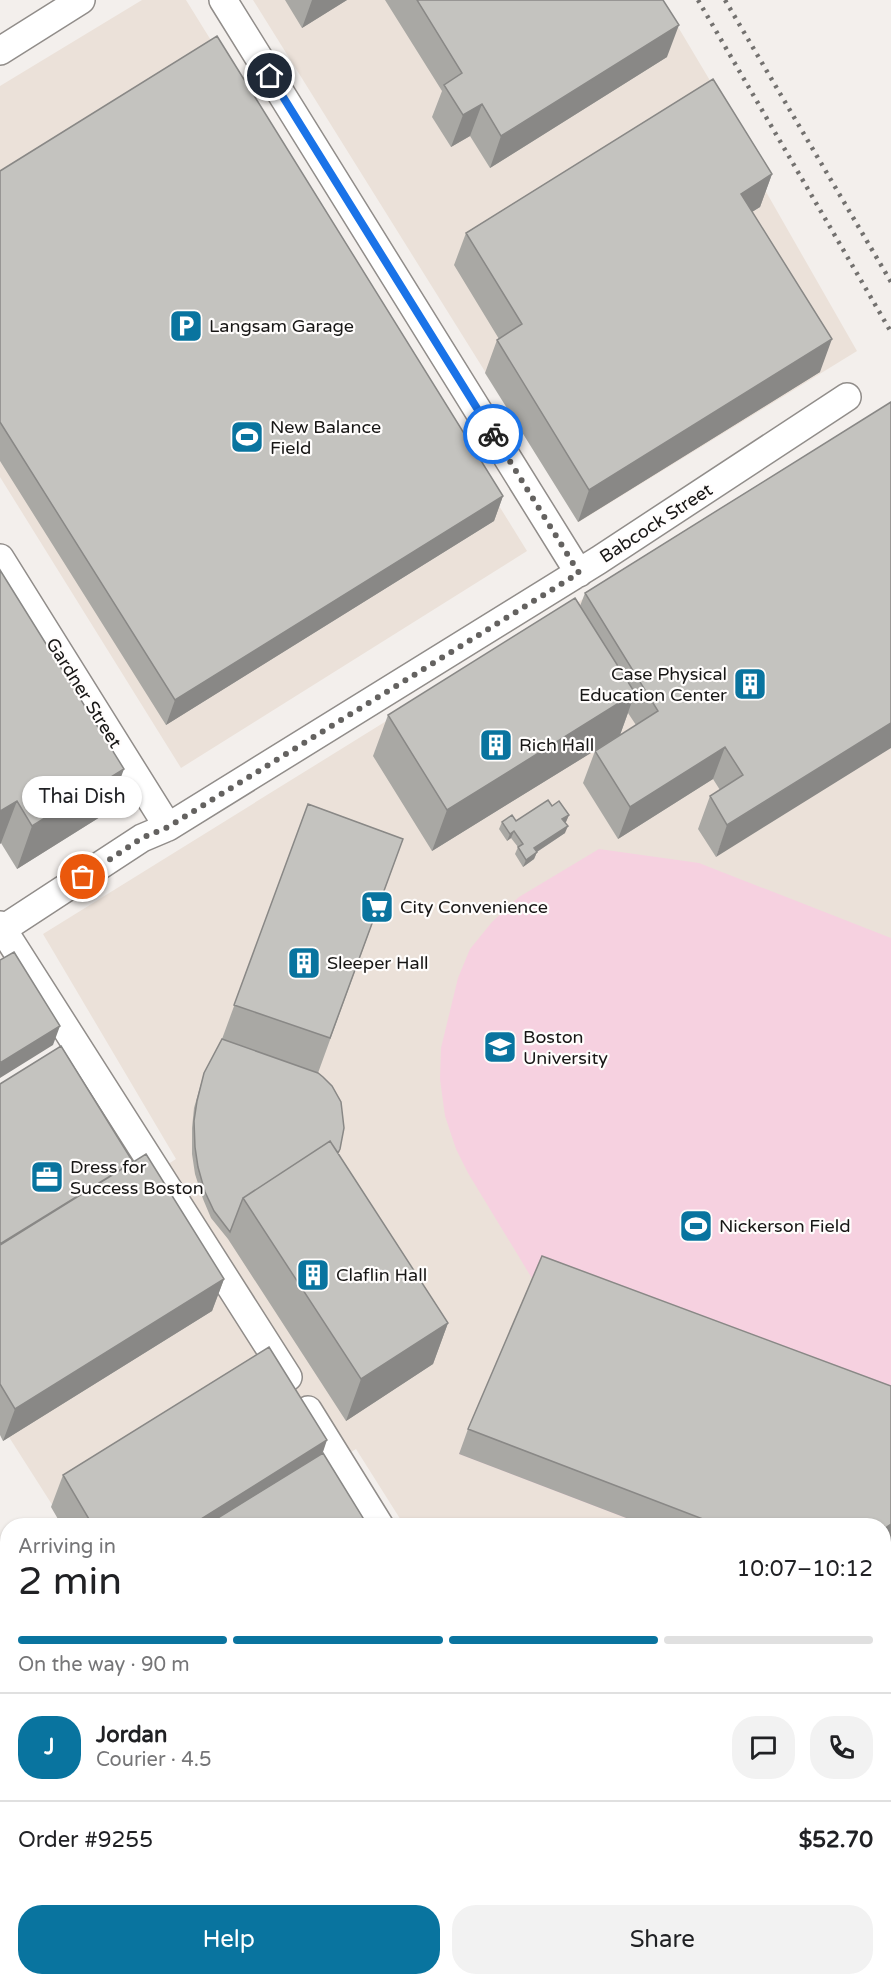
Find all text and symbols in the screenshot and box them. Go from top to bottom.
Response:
pin [244,50,295,101]
icon: home [253,59,286,92]
parking icon: Langsam Garage [168,308,204,344]
place label: Langsam Garage [209,315,354,337]
courier [463,404,523,464]
place label: New Balance Field [270,416,381,459]
icon: bike [477,418,510,451]
sports icon: New Balance Field [229,419,265,455]
street label: Babcock Street [596,478,717,568]
street label: Gardner Street [41,634,127,752]
place label: Case Physical Education Center [579,663,727,706]
building icon: Case Physical Education Center [732,666,768,702]
building icon: Rich Hall [478,727,514,763]
place label: Rich Hall [519,734,594,756]
callout: Thai Dish [23,775,143,817]
text: Thai Dish [38,785,126,809]
pin [57,851,108,902]
icon: bag [66,860,99,893]
supermarket icon: City Convenience [359,889,395,925]
place label: City Convenience [400,896,548,918]
building icon: Sleeper Hall [286,945,322,981]
place label: Sleeper Hall [327,952,429,974]
place label: Boston University [523,1026,608,1069]
school or university icon: Boston University [482,1029,518,1065]
place label: Dress for Success Boston [70,1156,204,1199]
office icon: Dress for Success Boston [29,1159,65,1195]
sports icon: Nickerson Field [678,1208,714,1244]
place label: Nickerson Field [719,1215,851,1237]
building icon: Claflin Hall [295,1257,331,1293]
place label: Claflin Hall [336,1264,427,1286]
text: Arriving in [18,1535,116,1559]
text: 10:07–10:12 [736,1556,873,1582]
text: 2 min [18,1558,122,1605]
text: On the way · 90 m [18,1653,190,1677]
button: chat [732,1716,795,1779]
button: phone [810,1716,873,1779]
text: Jordan [96,1722,167,1748]
text: J [44,1734,55,1760]
text: Courier · 4.5 [96,1748,211,1772]
text: Order #9255 [18,1827,153,1853]
text: $52.70 [799,1827,873,1853]
button: Help [18,1905,440,1974]
button: Share [452,1905,873,1974]

